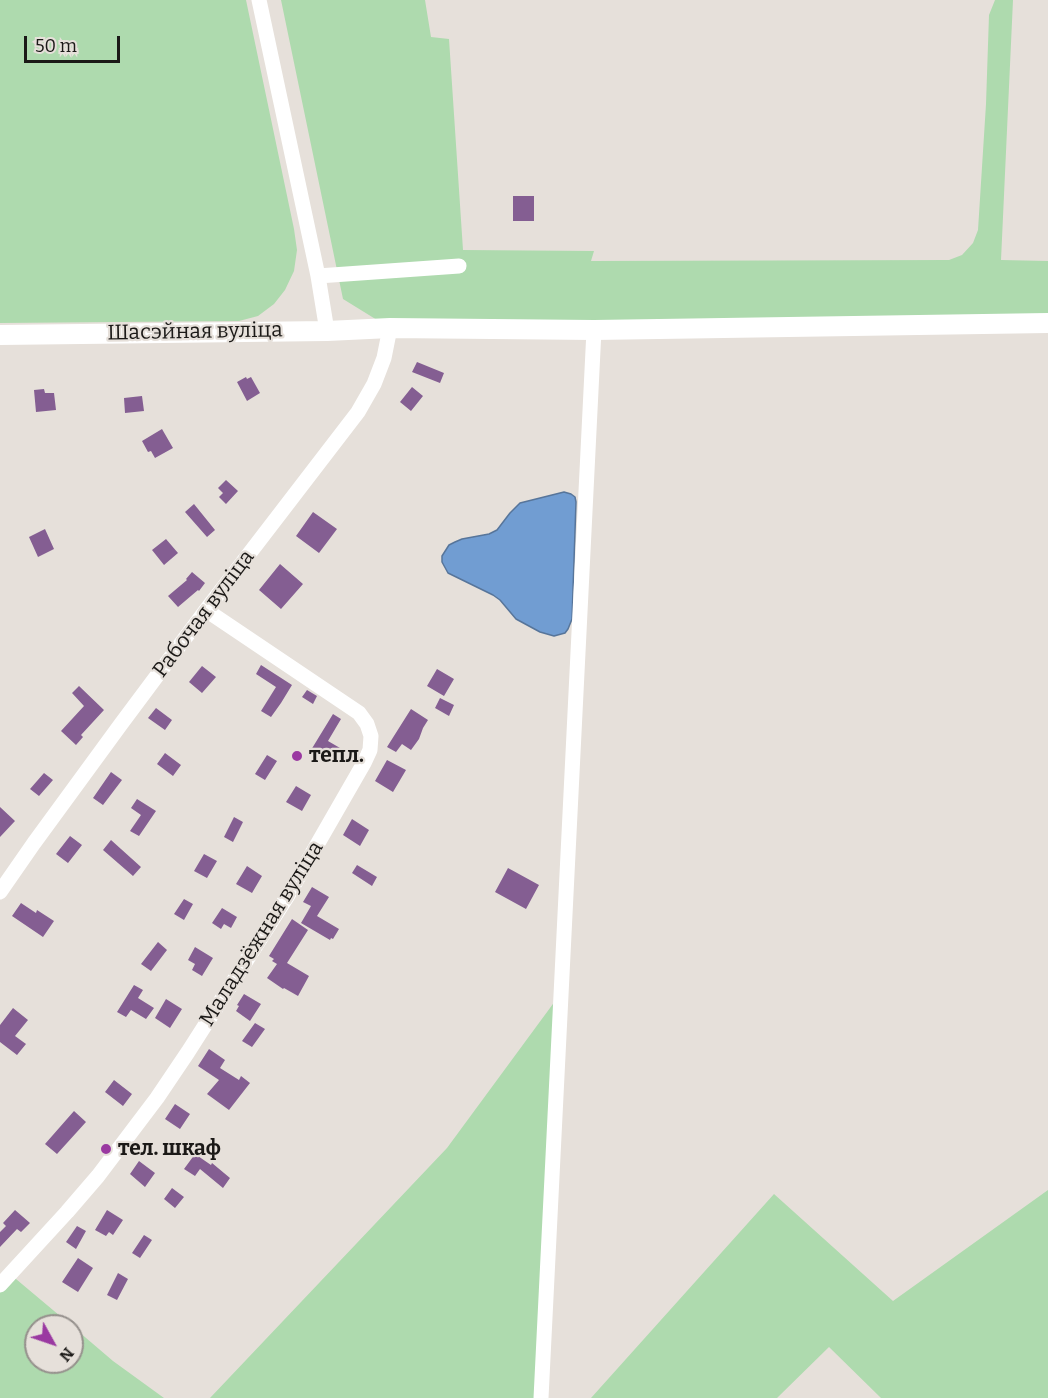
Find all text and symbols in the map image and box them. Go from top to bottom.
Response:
scale bar [27,24,123,62]
text: 50 m [35,35,77,57]
street label: Шасэйная вуліца [107,318,283,346]
street label: Рабочая вуліца [148,545,260,683]
place label: тепл. [309,743,364,769]
marker: тепл. [290,749,304,763]
street label: Маладзёжная вуліца [195,837,329,1031]
place label: тел. шкаф [118,1136,221,1162]
marker: тел. шкаф [99,1142,113,1156]
north arrow [24,1314,84,1374]
text: N [55,1344,78,1365]

